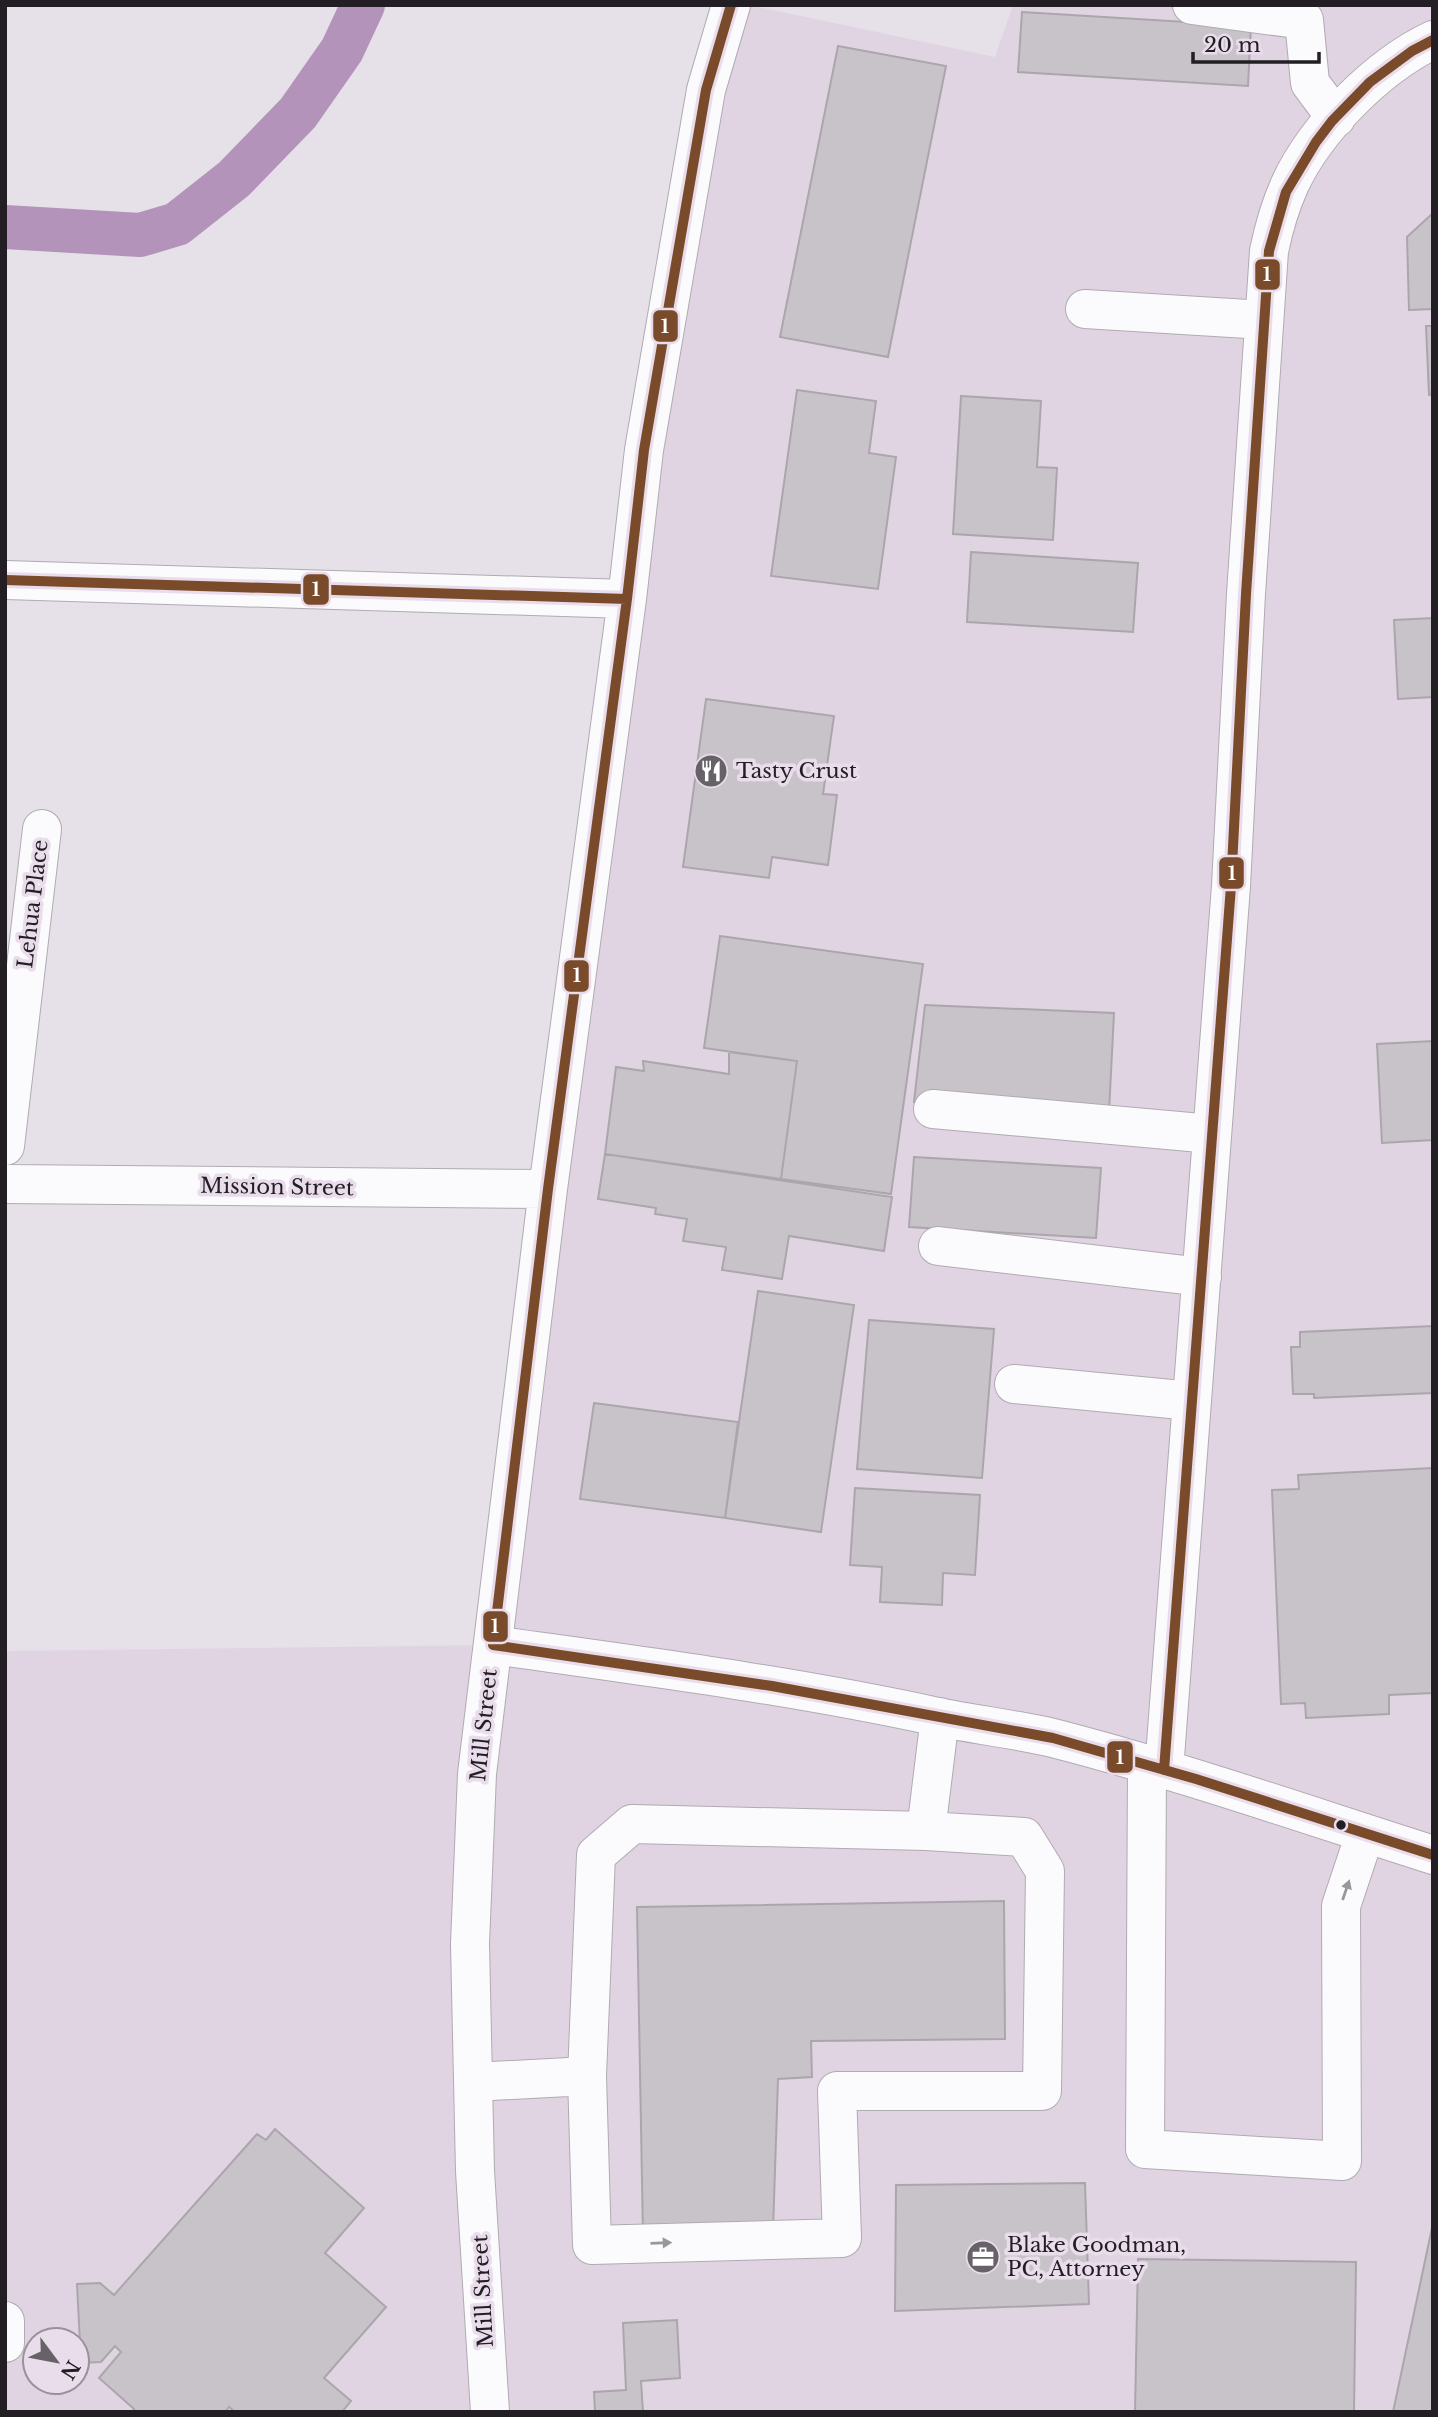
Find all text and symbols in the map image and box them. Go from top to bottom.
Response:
scale bar [1193,21,1319,65]
text: 20 m [1204,32,1261,58]
line badge: 1 [1254,258,1281,291]
text: 1 [1263,263,1271,286]
line badge: 1 [652,309,679,343]
text: 1 [661,315,669,338]
line badge: 1 [302,573,330,606]
text: 1 [312,578,320,601]
restaurant icon: Tasty Crust [692,752,730,790]
place label: Tasty Crust [736,758,857,784]
street label: Lehua Place [12,838,54,970]
line badge: 1 [1218,856,1245,890]
text: 1 [1228,862,1236,885]
line badge: 1 [563,959,590,993]
text: 1 [573,964,581,987]
street label: Mission Street [200,1173,354,1201]
line badge: 1 [482,1610,509,1643]
text: 1 [491,1615,499,1638]
street label: Mill Street [465,1667,503,1783]
line badge: 1 [1106,1740,1134,1774]
text: 1 [1116,1746,1124,1769]
unlabelled marker [1334,1818,1348,1832]
one-way arrow [1341,1879,1352,1900]
place label: Blake Goodman, PC, Attorney [1007,2232,1186,2282]
street label: Mill Street [467,2234,499,2348]
one-way arrow [650,2238,672,2249]
office icon: Blake Goodman, PC, Attorney [964,2238,1002,2276]
north arrow [21,2326,91,2396]
text: N [55,2356,84,2384]

